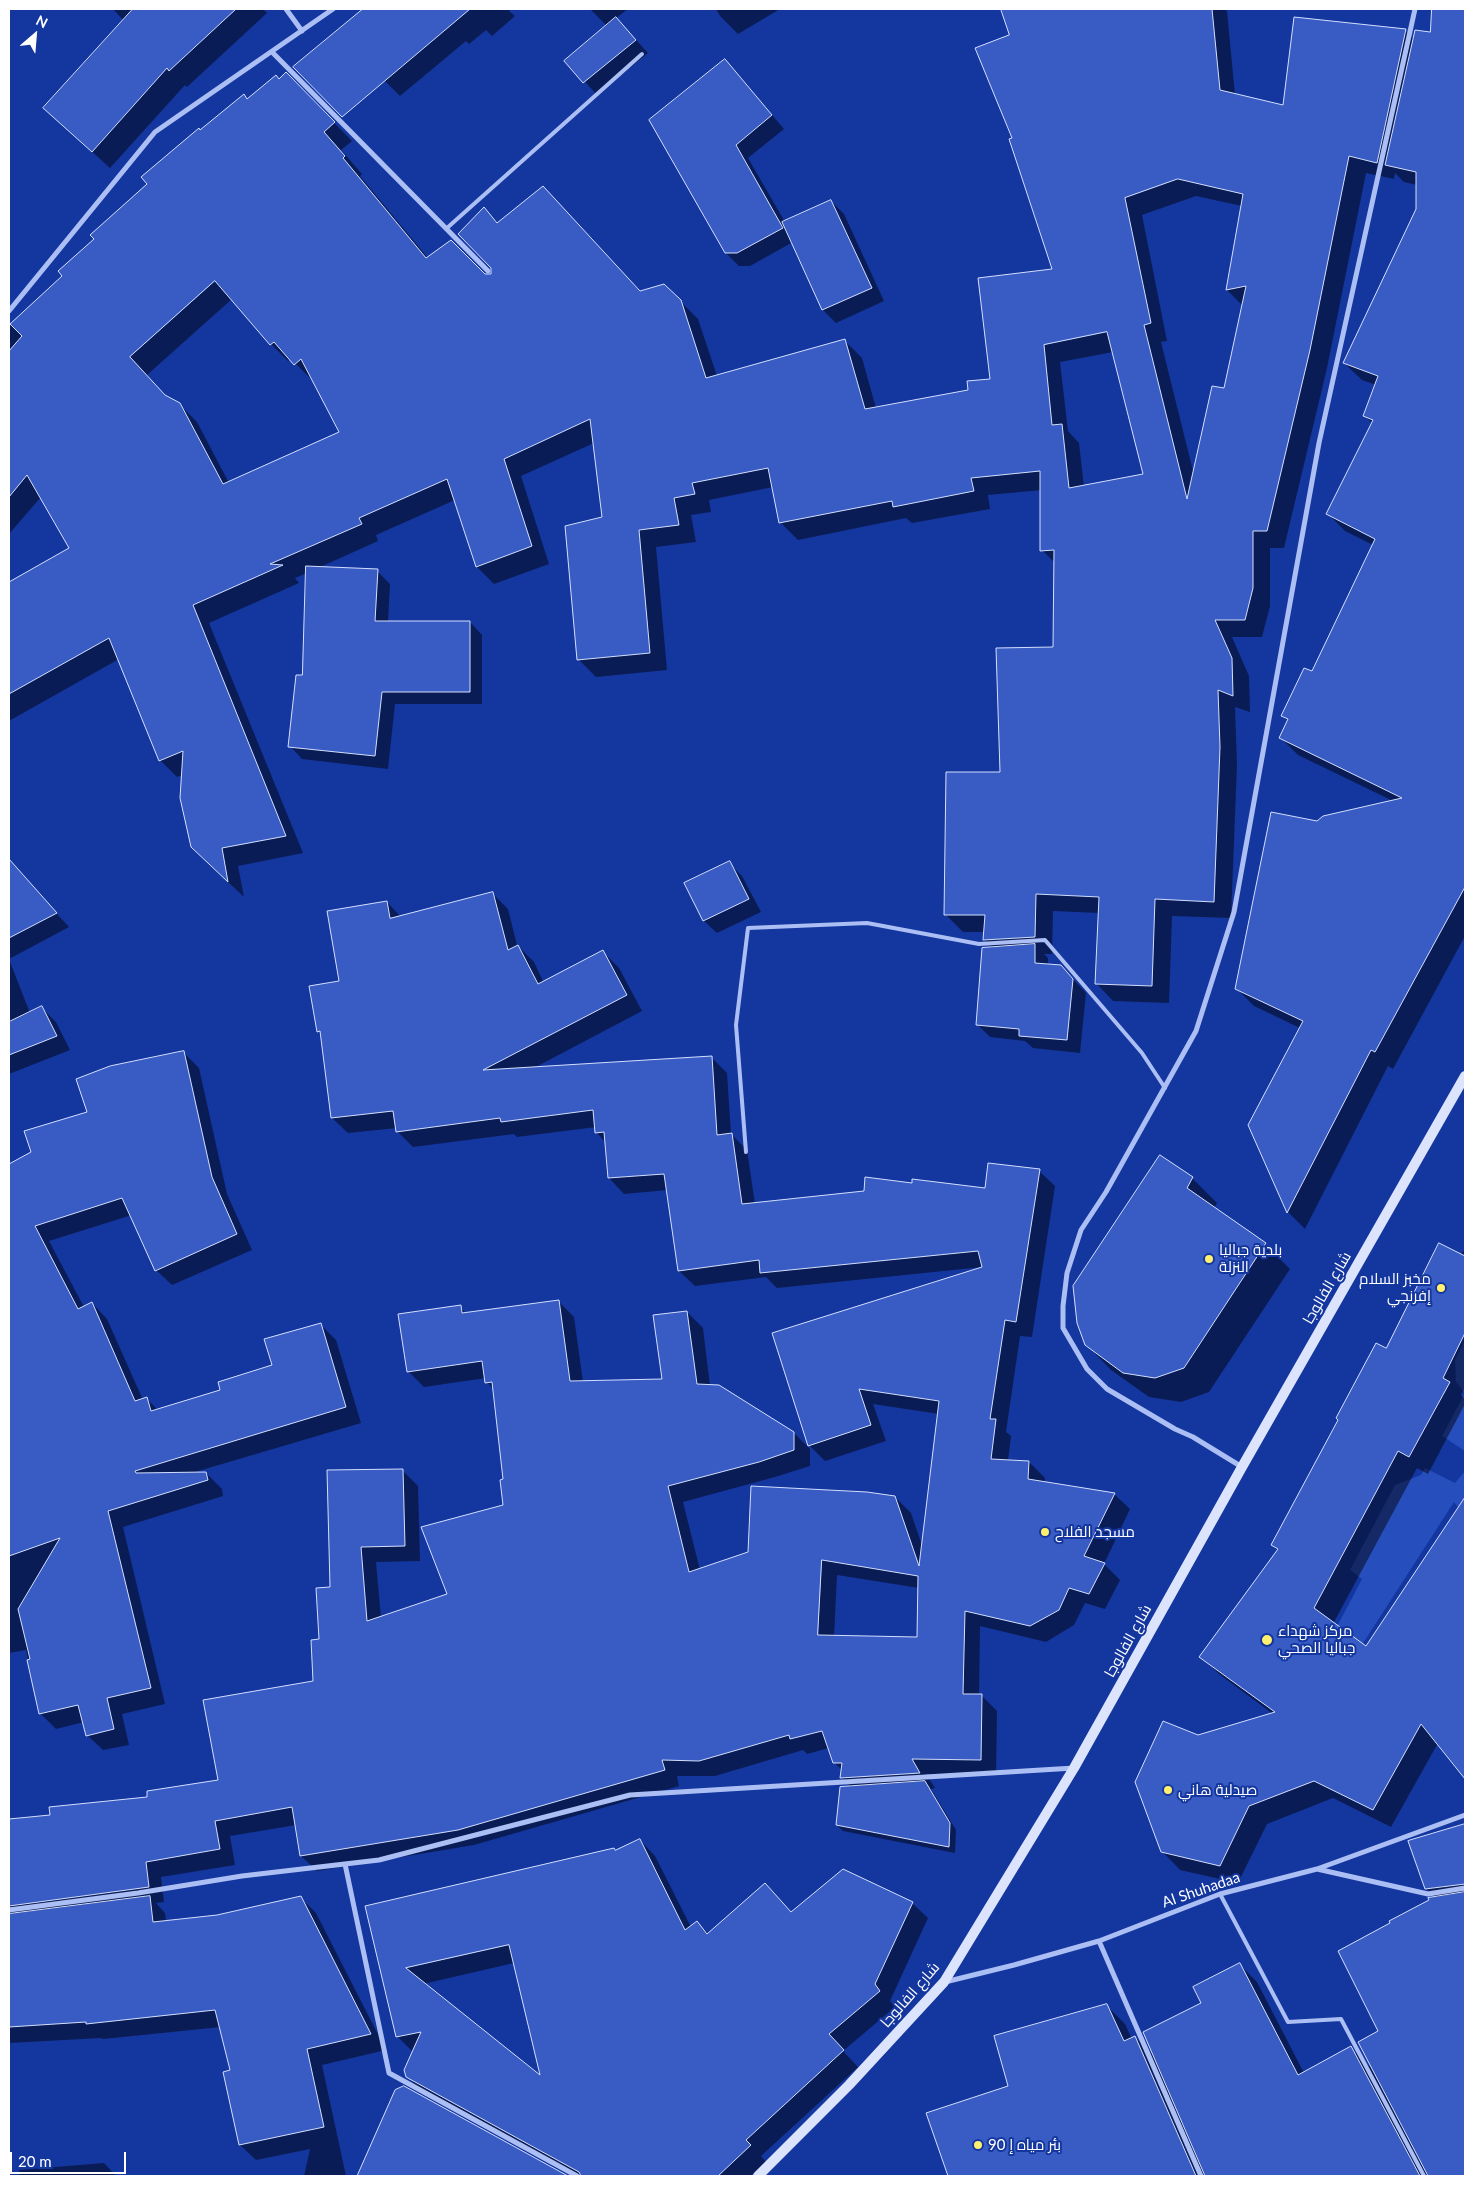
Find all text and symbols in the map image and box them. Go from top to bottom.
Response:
north arrow [10,10,60,60]
text: N [33,11,51,31]
place label: بلدية جباليا النزلة [1219,1241,1282,1276]
street label: شارع الفالوجا [1299,1249,1355,1327]
marker: بلدية جباليا النزلة [1203,1253,1215,1265]
place label: مخبز السلام إفرنجي [1359,1270,1431,1305]
marker: مخبز السلام إفرنجي [1435,1282,1447,1294]
place label: مسجد الفلاح [1055,1523,1135,1541]
marker: مسجد الفلاح [1039,1526,1051,1538]
street label: شارع الفالوجا [1101,1601,1155,1681]
place label: مركز شهداء جباليا الصحي [1278,1622,1355,1657]
marker: مركز شهداء جباليا الصحي [1260,1633,1274,1647]
place label: صيدلية هاني [1178,1781,1257,1799]
marker: صيدلية هاني [1162,1784,1174,1796]
street label: Al Shuhadaa [1160,1868,1242,1912]
street label: شارع الفالوجا [877,1959,943,2031]
place label: بئر مياه إ 90 [988,2136,1061,2154]
marker: بئر مياه إ 90 [972,2139,984,2151]
scale bar [12,2142,129,2174]
text: 20 m [18,2152,52,2170]

